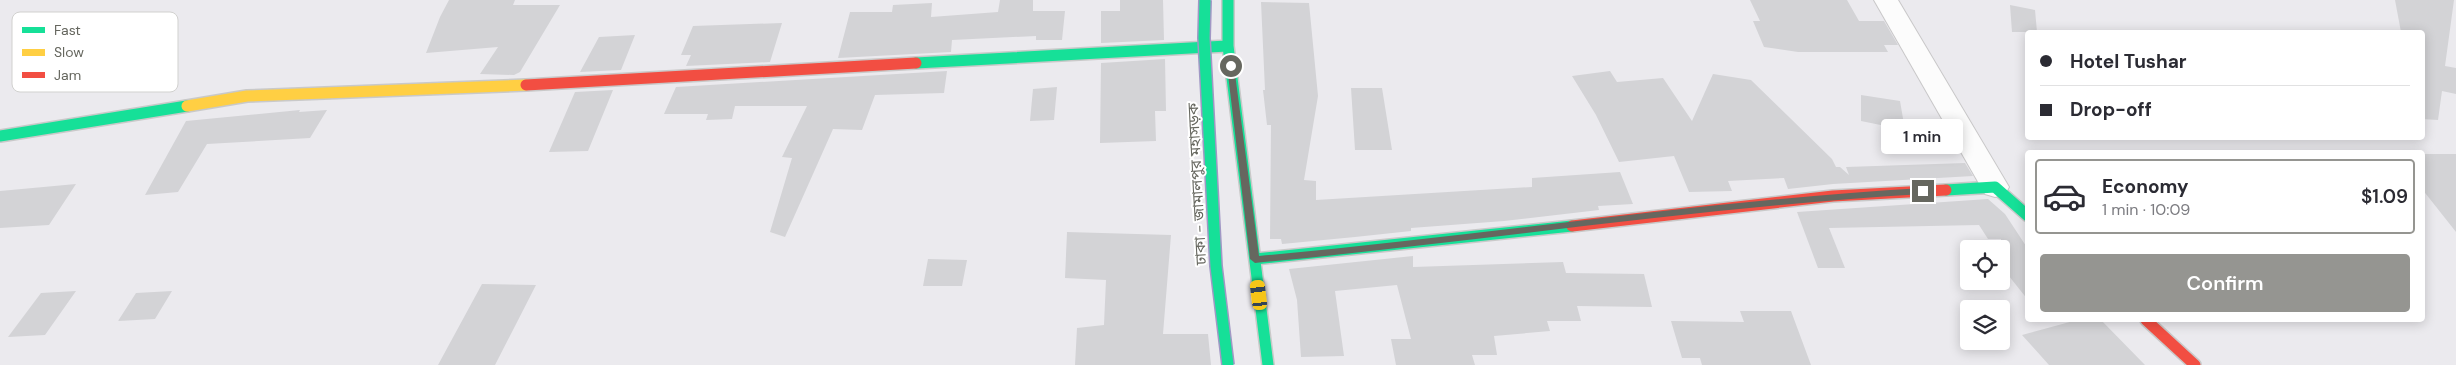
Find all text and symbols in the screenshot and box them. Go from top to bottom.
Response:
legend [12,12,178,92]
text: Fast [54,21,81,39]
text: Slow [54,43,84,61]
text: Hotel Tushar [2070,49,2187,74]
route start [1220,55,1242,77]
text: Jam [54,66,81,84]
text: Drop-off [2070,97,2152,122]
street label: ঢাকা - জামালপুর মহাসড়ক [1183,101,1211,267]
callout: 1 min [1882,119,1964,154]
text: 1 min [1903,126,1941,147]
icon: car [2042,174,2087,219]
text: Economy [2102,174,2189,199]
route end [1912,180,1934,202]
text: $1.09 [2361,184,2408,209]
text: 1 min · 10:09 [2102,199,2190,220]
map controls [1960,240,2010,350]
button: locate [1960,240,2010,290]
button: Confirm [2040,254,2410,312]
car [1249,279,1268,311]
button: layers [1960,300,2010,350]

